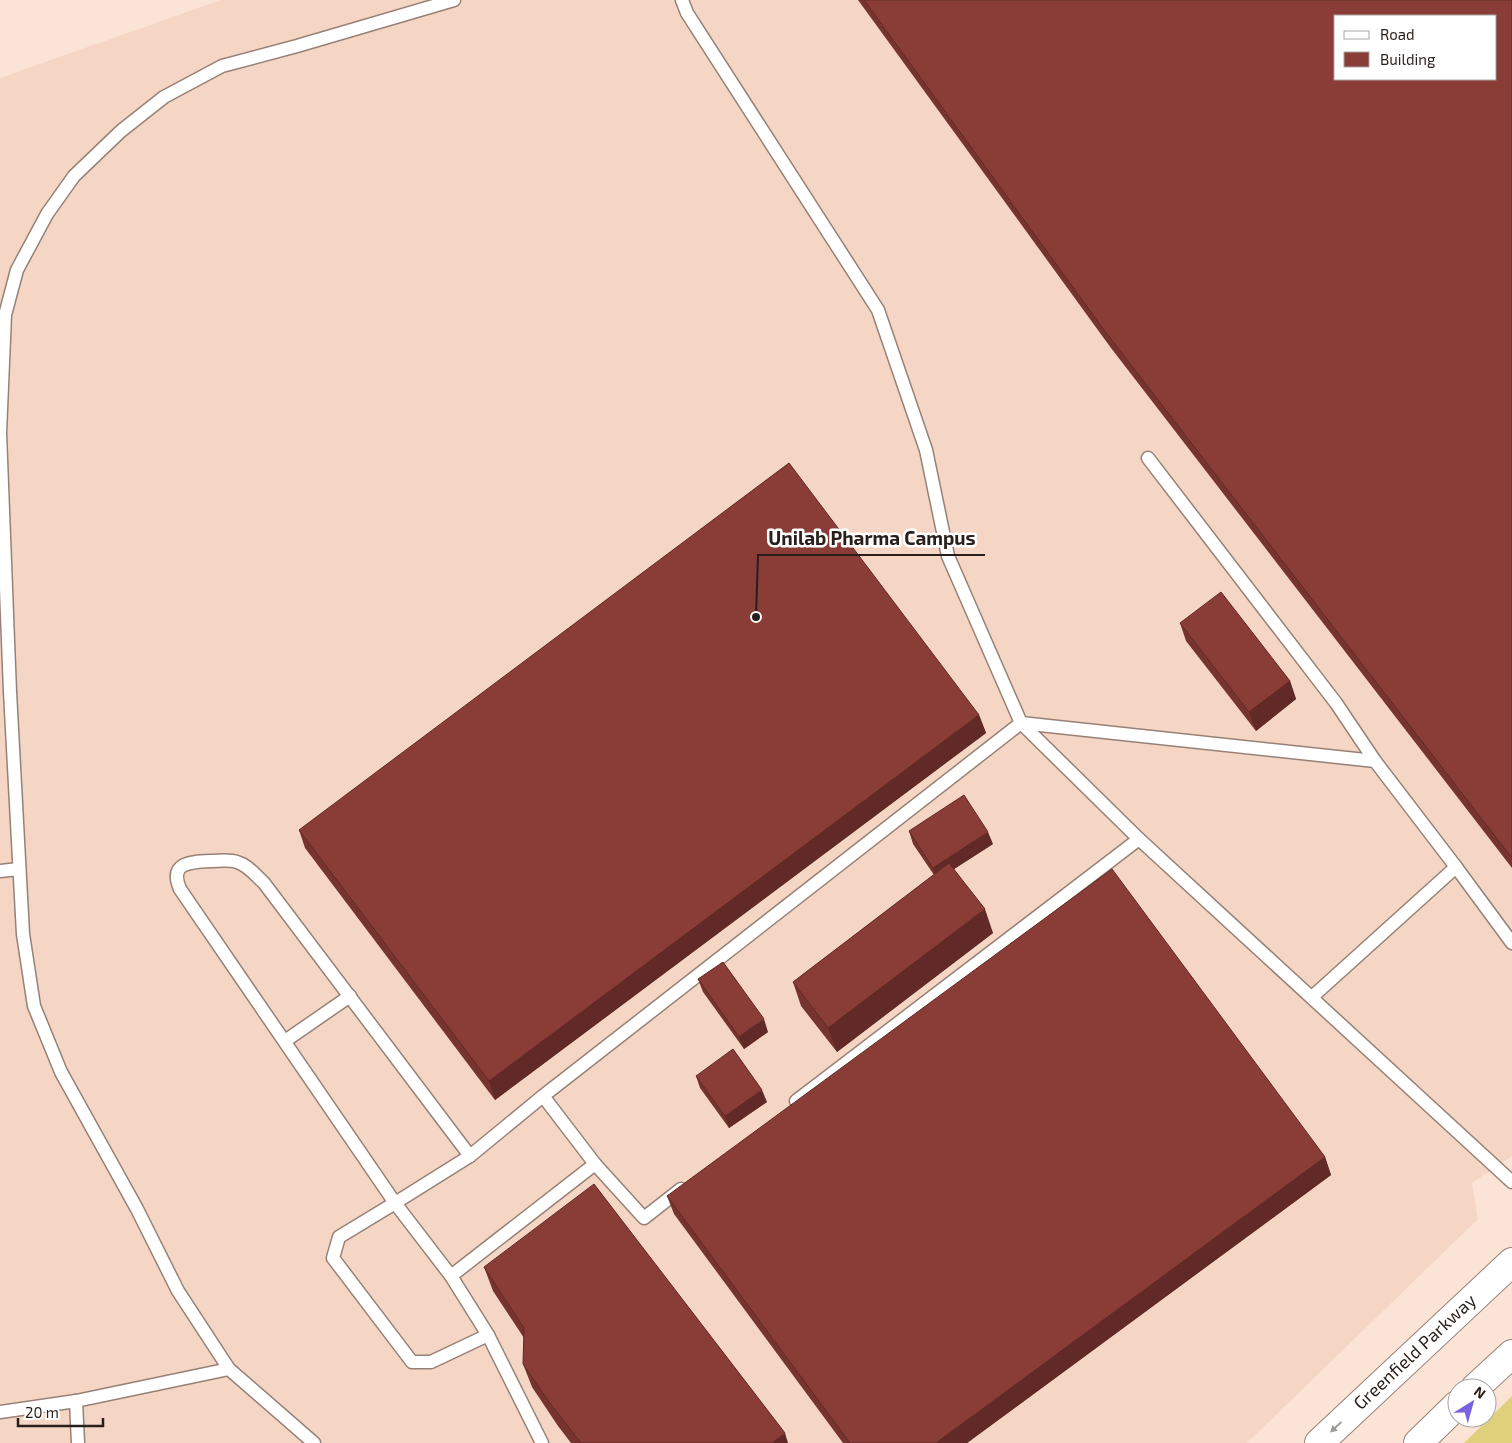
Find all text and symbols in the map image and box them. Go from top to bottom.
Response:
legend [1334,15,1497,80]
text: Road [1380,25,1415,43]
text: Building [1380,50,1436,68]
callout: Unilab Pharma Campus [758,521,985,555]
text: Unilab Pharma Campus [768,526,976,549]
street label: Greenfield Parkway [1349,1289,1480,1414]
north arrow [1447,1378,1497,1428]
text: N [1471,1382,1489,1402]
scale bar [18,1396,102,1428]
text: 20 m [25,1403,59,1421]
one-way arrow [1330,1421,1342,1433]

